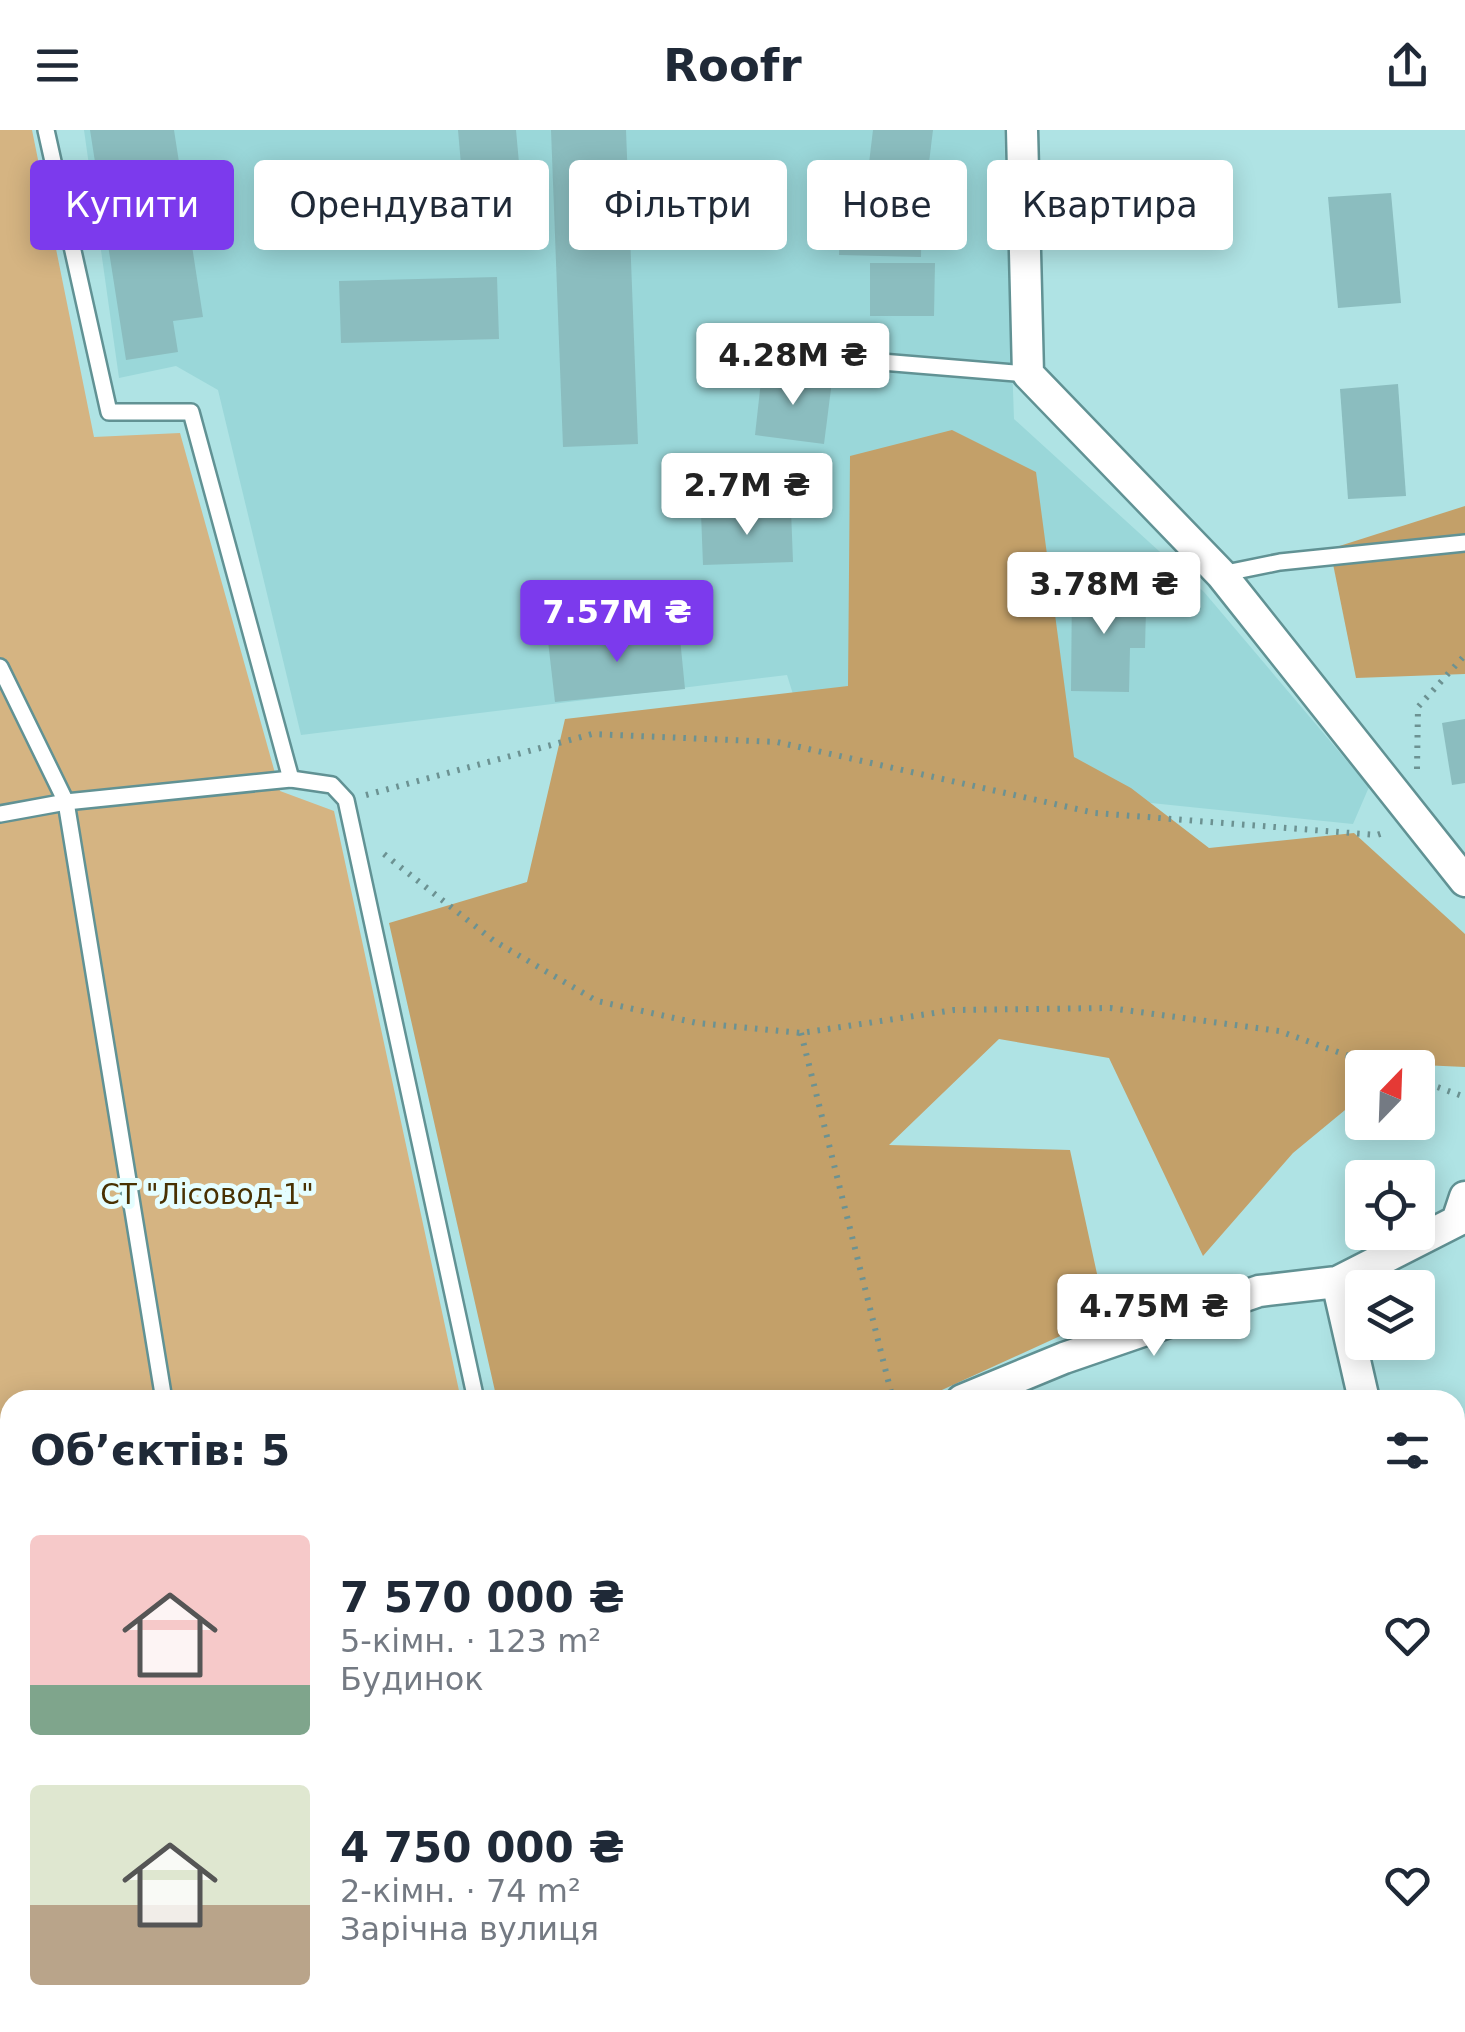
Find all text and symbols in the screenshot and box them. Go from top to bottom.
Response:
icon: menu [30,38,85,93]
icon: share [1380,38,1435,93]
text: Roofr [663,39,802,92]
chip: Купити [30,160,234,250]
chip: Орендувати [254,160,549,250]
chip: Фільтри [569,160,787,250]
chip: Нове [807,160,967,250]
chip: Квартира [987,160,1233,250]
pin: 4.28M ₴ [701,323,885,408]
text: 4.28M ₴ [718,336,868,374]
pin: 2.7M ₴ [666,453,828,538]
text: 2.7M ₴ [683,466,811,504]
pin: 3.78M ₴ [1012,552,1196,637]
text: 3.78M ₴ [1029,565,1179,603]
pin: 7.57M ₴ [525,580,709,665]
text: 7.57M ₴ [542,593,692,631]
north arrow [1345,1050,1435,1140]
map controls [1345,1050,1435,1360]
button: locate [1345,1160,1435,1250]
park label: СТ "Лісовод-1" [100,1178,314,1211]
button: layers [1345,1270,1435,1360]
pin: 4.75M ₴ [1062,1274,1246,1359]
text: 4.75M ₴ [1079,1287,1229,1325]
icon: filters [1380,1423,1435,1478]
text: Об’єктів: 5 [30,1426,290,1475]
text: 7 570 000 ₴ [340,1573,625,1622]
icon: home [110,1575,230,1695]
icon: heart [1380,1608,1435,1663]
text: 5-кімн. · 123 m² [340,1622,601,1660]
text: Будинок [340,1660,484,1698]
text: 4 750 000 ₴ [340,1823,625,1872]
icon: home [110,1825,230,1945]
icon: heart [1380,1858,1435,1913]
text: 2-кімн. · 74 m² [340,1872,581,1910]
text: Зарічна вулиця [340,1910,599,1948]

